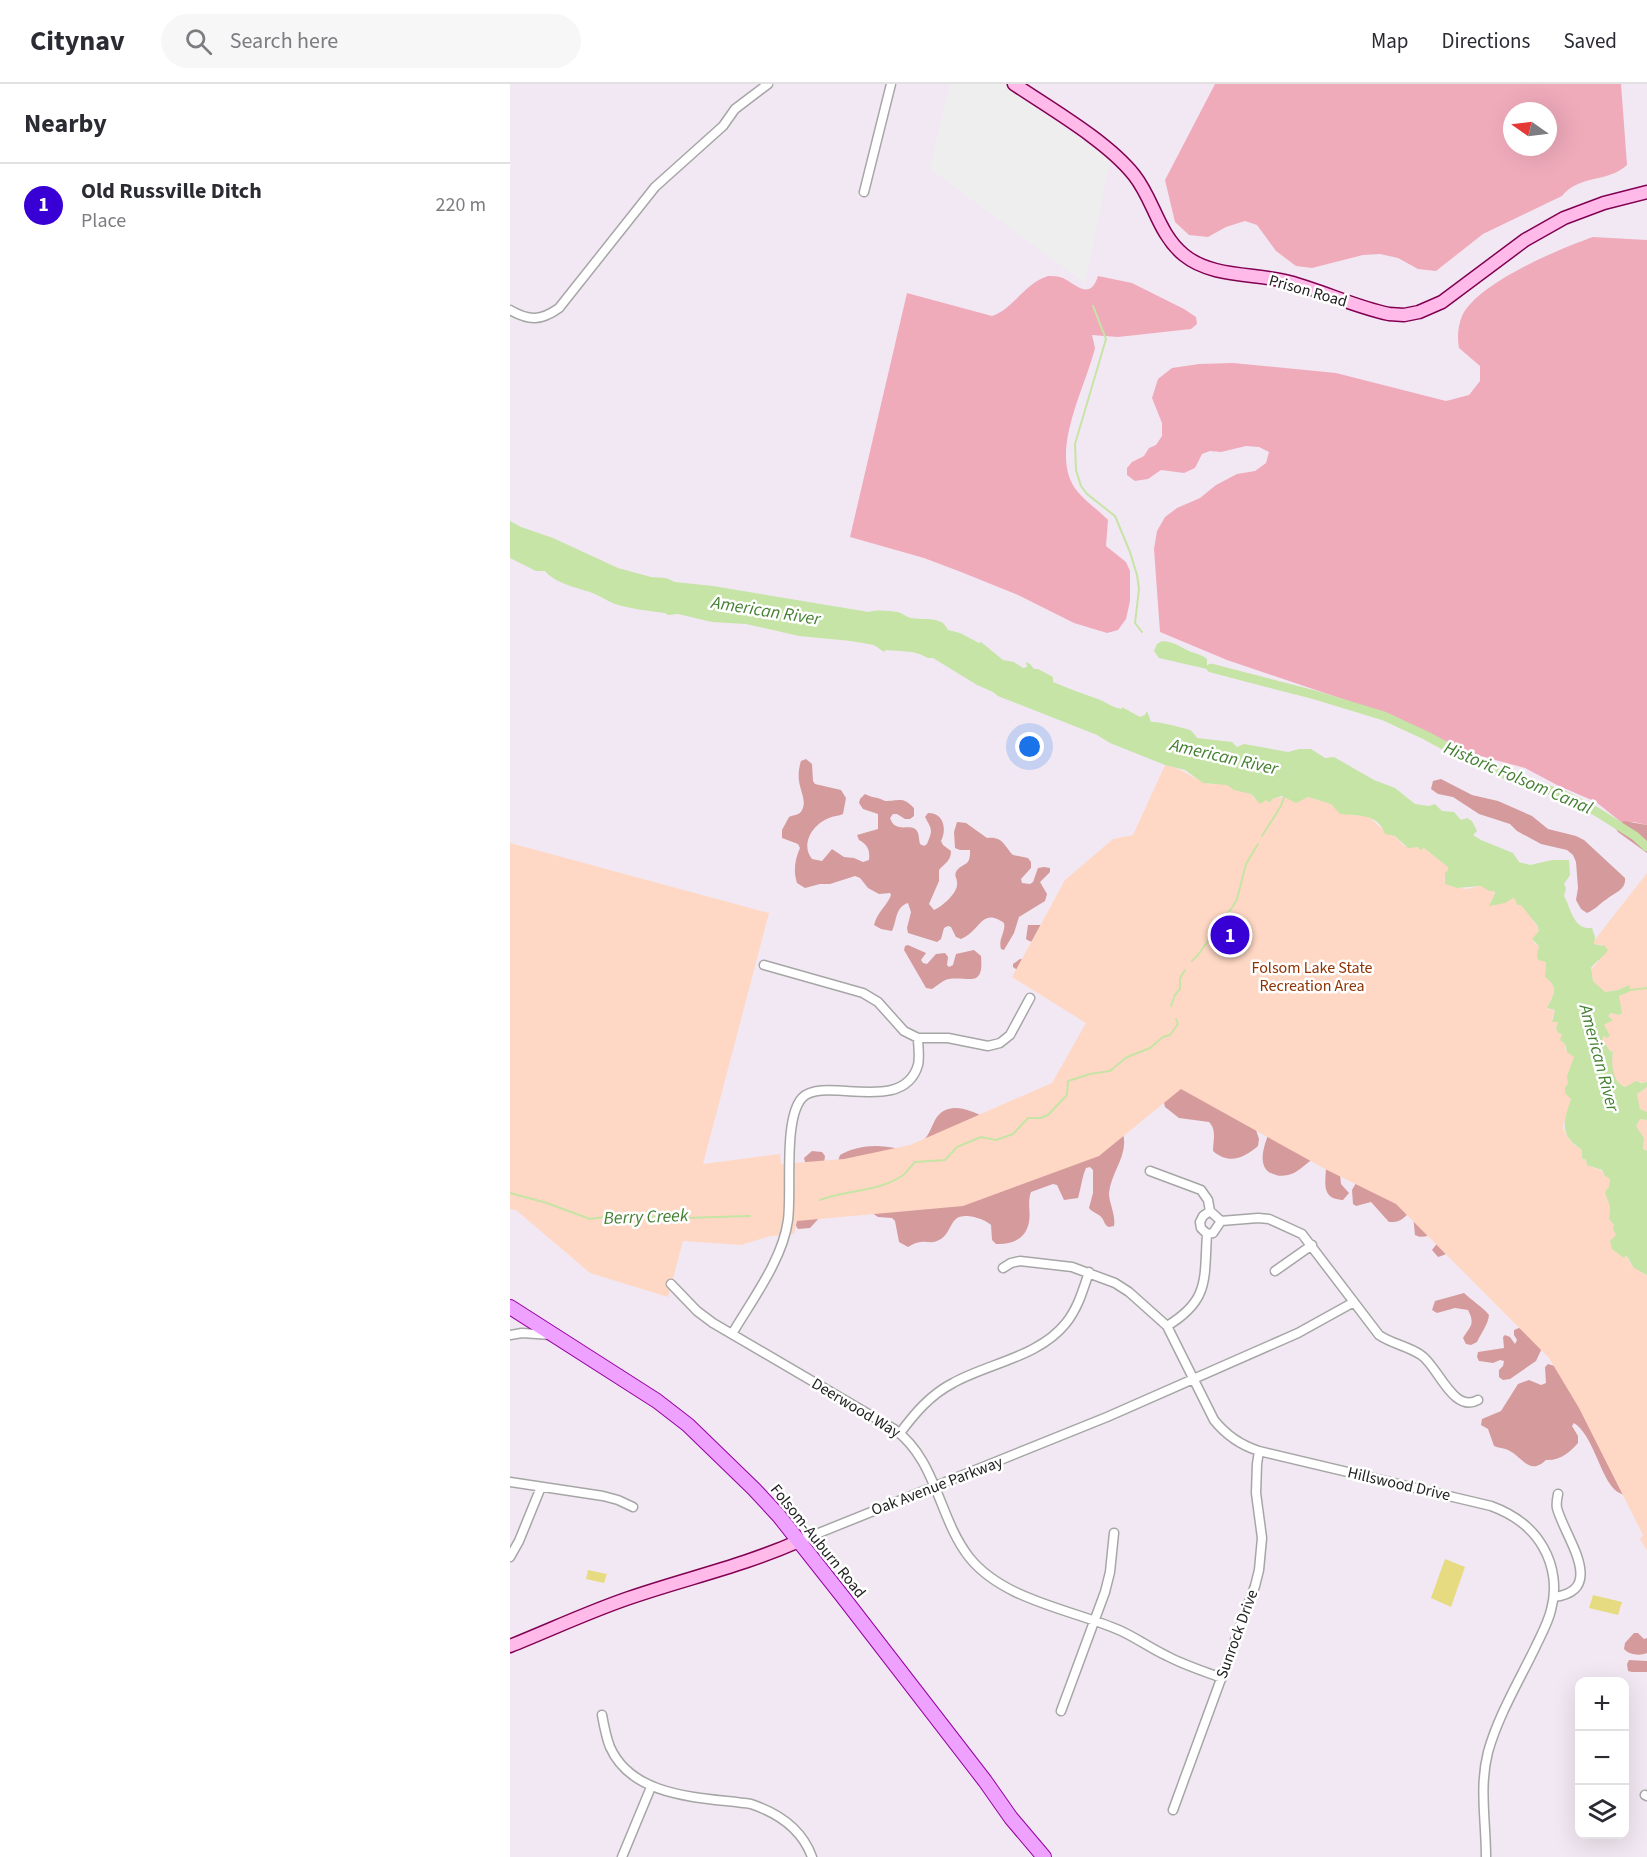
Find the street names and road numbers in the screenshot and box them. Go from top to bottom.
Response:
street label: Prison Road [1266,269,1350,313]
street label: Deerwood Way [807,1373,905,1444]
street label: Oak Avenue Parkway [868,1451,1006,1521]
street label: Hillswood Drive [1345,1461,1453,1507]
street label: Folsom-Auburn Road [765,1479,871,1603]
street label: Sunrock Drive [1211,1586,1263,1682]

